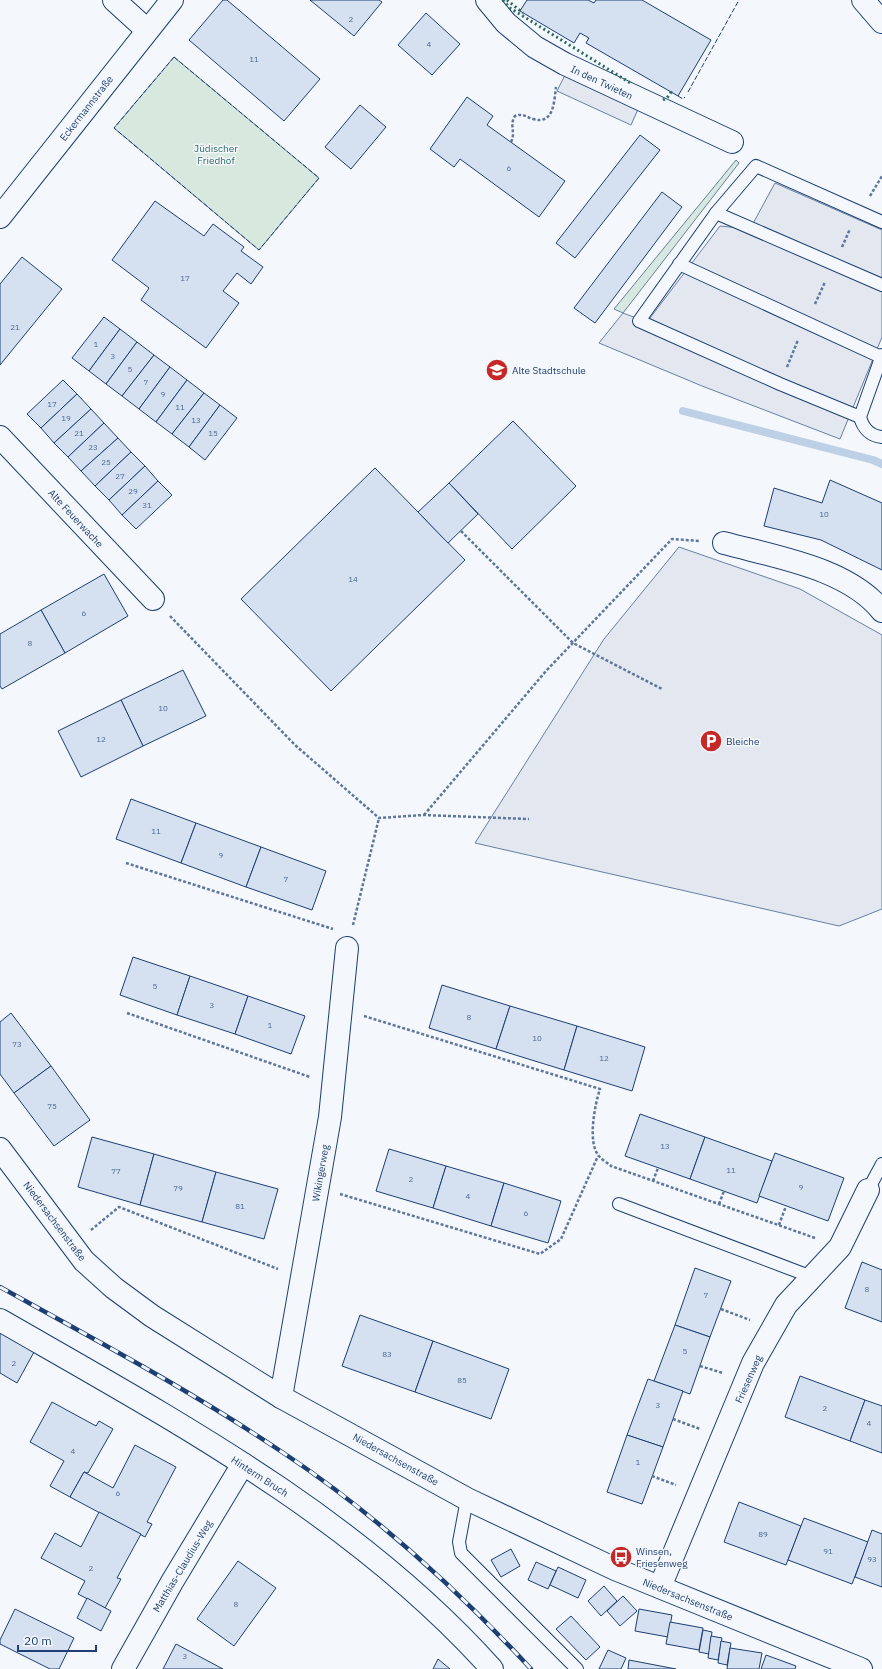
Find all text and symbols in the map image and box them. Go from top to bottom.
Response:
house number: 2 [349,14,354,24]
house number: 4 [427,39,432,49]
house number: 11 [249,54,259,64]
street label: In den Twieten [569,62,635,103]
street label: Eckermannstraße [57,73,116,144]
park label: Jüdischer Friedhof [194,142,238,167]
house number: 6 [507,163,512,173]
house number: 17 [180,273,190,283]
house number: 21 [10,322,20,332]
house number: 1 [94,339,99,349]
house number: 3 [111,351,116,361]
school or university icon: Alte Stadtschule [484,357,510,383]
house number: 5 [128,364,133,374]
place label: Alte Stadtschule [512,364,586,377]
house number: 7 [144,377,149,387]
house number: 9 [161,389,166,399]
house number: 17 [47,399,57,409]
house number: 11 [175,402,185,412]
house number: 19 [61,413,71,423]
house number: 13 [191,415,201,425]
house number: 21 [74,428,84,438]
house number: 15 [208,428,218,438]
house number: 23 [88,442,98,452]
house number: 25 [101,457,111,467]
house number: 27 [115,471,125,481]
street label: Alte Feuerwache [45,486,106,551]
house number: 29 [128,486,138,496]
house number: 31 [142,500,152,510]
house number: 10 [819,509,829,519]
house number: 14 [348,574,358,584]
house number: 6 [82,608,87,618]
house number: 8 [28,638,33,648]
house number: 10 [158,703,168,713]
parking icon: Bleiche [698,728,724,754]
house number: 12 [96,734,106,744]
place label: Bleiche [726,735,760,748]
house number: 11 [151,826,161,836]
house number: 9 [219,850,224,860]
house number: 7 [284,874,289,884]
house number: 5 [153,981,158,991]
house number: 3 [210,1000,215,1010]
house number: 8 [467,1012,472,1022]
house number: 1 [268,1020,273,1030]
house number: 10 [532,1033,542,1043]
house number: 73 [12,1039,22,1049]
house number: 12 [599,1053,609,1063]
house number: 75 [47,1101,57,1111]
house number: 13 [660,1141,670,1151]
street label: Wikingerweg [309,1143,332,1203]
house number: 11 [726,1165,736,1175]
house number: 77 [111,1166,121,1176]
house number: 2 [409,1174,414,1184]
street label: Niedersachsenstraße [20,1179,89,1264]
house number: 9 [799,1182,804,1192]
house number: 79 [173,1183,183,1193]
house number: 4 [466,1191,471,1201]
house number: 81 [235,1201,245,1211]
house number: 6 [524,1208,529,1218]
house number: 8 [865,1284,870,1294]
house number: 7 [704,1290,709,1300]
house number: 5 [683,1346,688,1356]
house number: 83 [382,1349,392,1359]
street label: Friesenweg [732,1352,765,1405]
house number: 2 [12,1358,17,1368]
house number: 85 [457,1375,467,1385]
house number: 3 [656,1400,661,1410]
house number: 2 [823,1403,828,1413]
house number: 4 [867,1418,872,1428]
street label: Niedersachsenstraße [351,1430,441,1489]
house number: 4 [71,1446,76,1456]
street label: Hinterm Bruch [229,1453,291,1500]
house number: 1 [636,1457,641,1467]
house number: 6 [116,1488,121,1498]
street label: Matthias-Claudius-Weg [150,1517,215,1615]
house number: 89 [758,1529,768,1539]
bus stop icon: Winsen, Friesenweg [608,1544,634,1570]
place label: Winsen, Friesenweg [636,1545,688,1570]
house number: 91 [823,1546,833,1556]
house number: 93 [867,1554,877,1564]
house number: 2 [89,1563,94,1573]
street label: Niedersachsenstraße [641,1575,735,1624]
house number: 8 [234,1599,239,1609]
scale bar [18,1627,96,1653]
text: 20 m [24,1633,52,1648]
house number: 3 [183,1651,188,1661]

